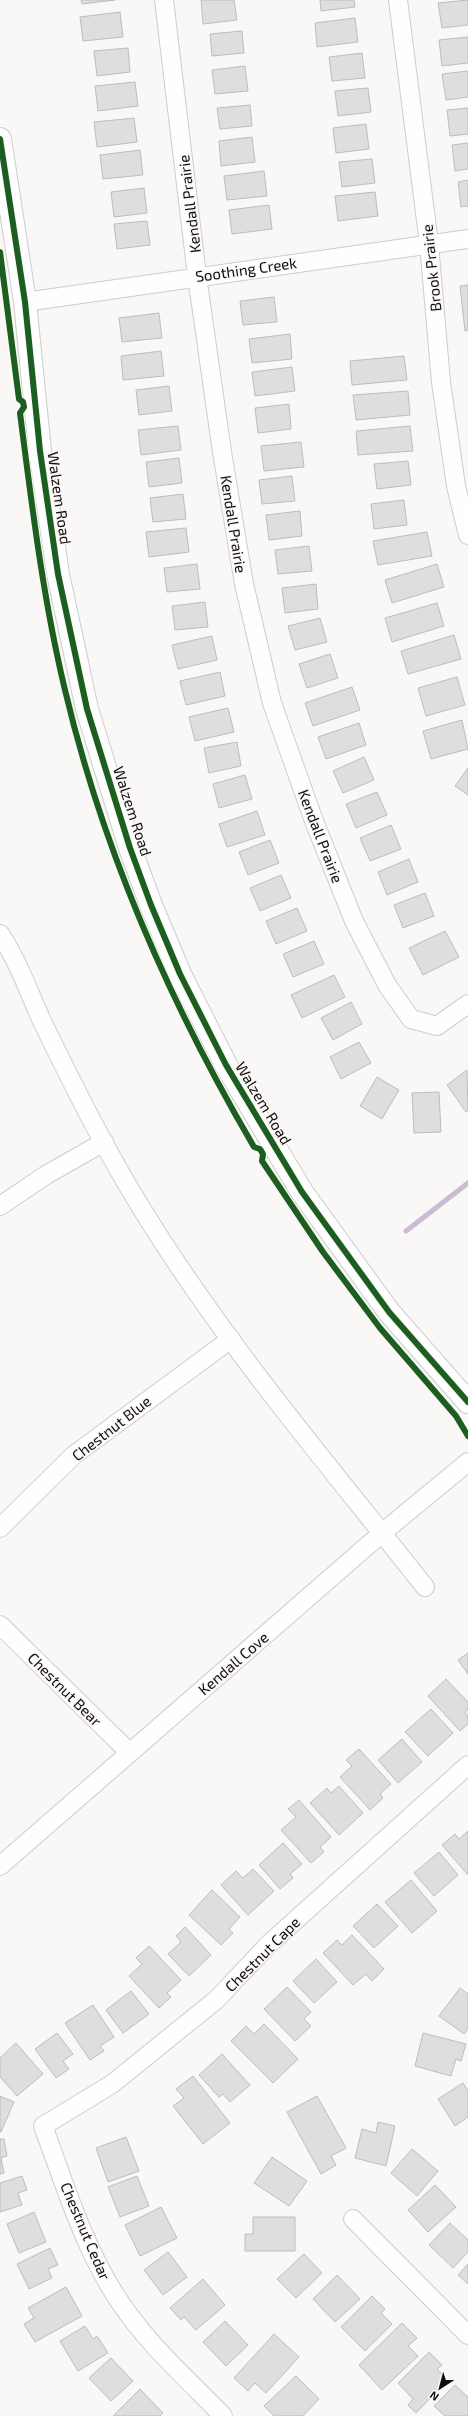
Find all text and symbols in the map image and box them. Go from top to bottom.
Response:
street label: Kendall Prairie [174,154,204,254]
street label: Brook Prairie [417,223,445,313]
street label: Soothing Creek [194,253,298,285]
street label: Walzem Road [45,450,75,546]
street label: Kendall Prairie [217,474,251,574]
street label: Walzem Road [110,764,156,858]
street label: Kendall Prairie [295,787,347,885]
street label: Walzem Road [232,1058,296,1148]
street label: Chestnut Blue [68,1392,154,1464]
street label: Kendall Cove [194,1628,272,1698]
street label: Chestnut Bear [24,1648,106,1730]
street label: Chestnut Cape [221,1913,303,1995]
street label: Chestnut Cedar [57,2179,115,2283]
north arrow [420,2368,460,2408]
text: N [427,2389,441,2404]

